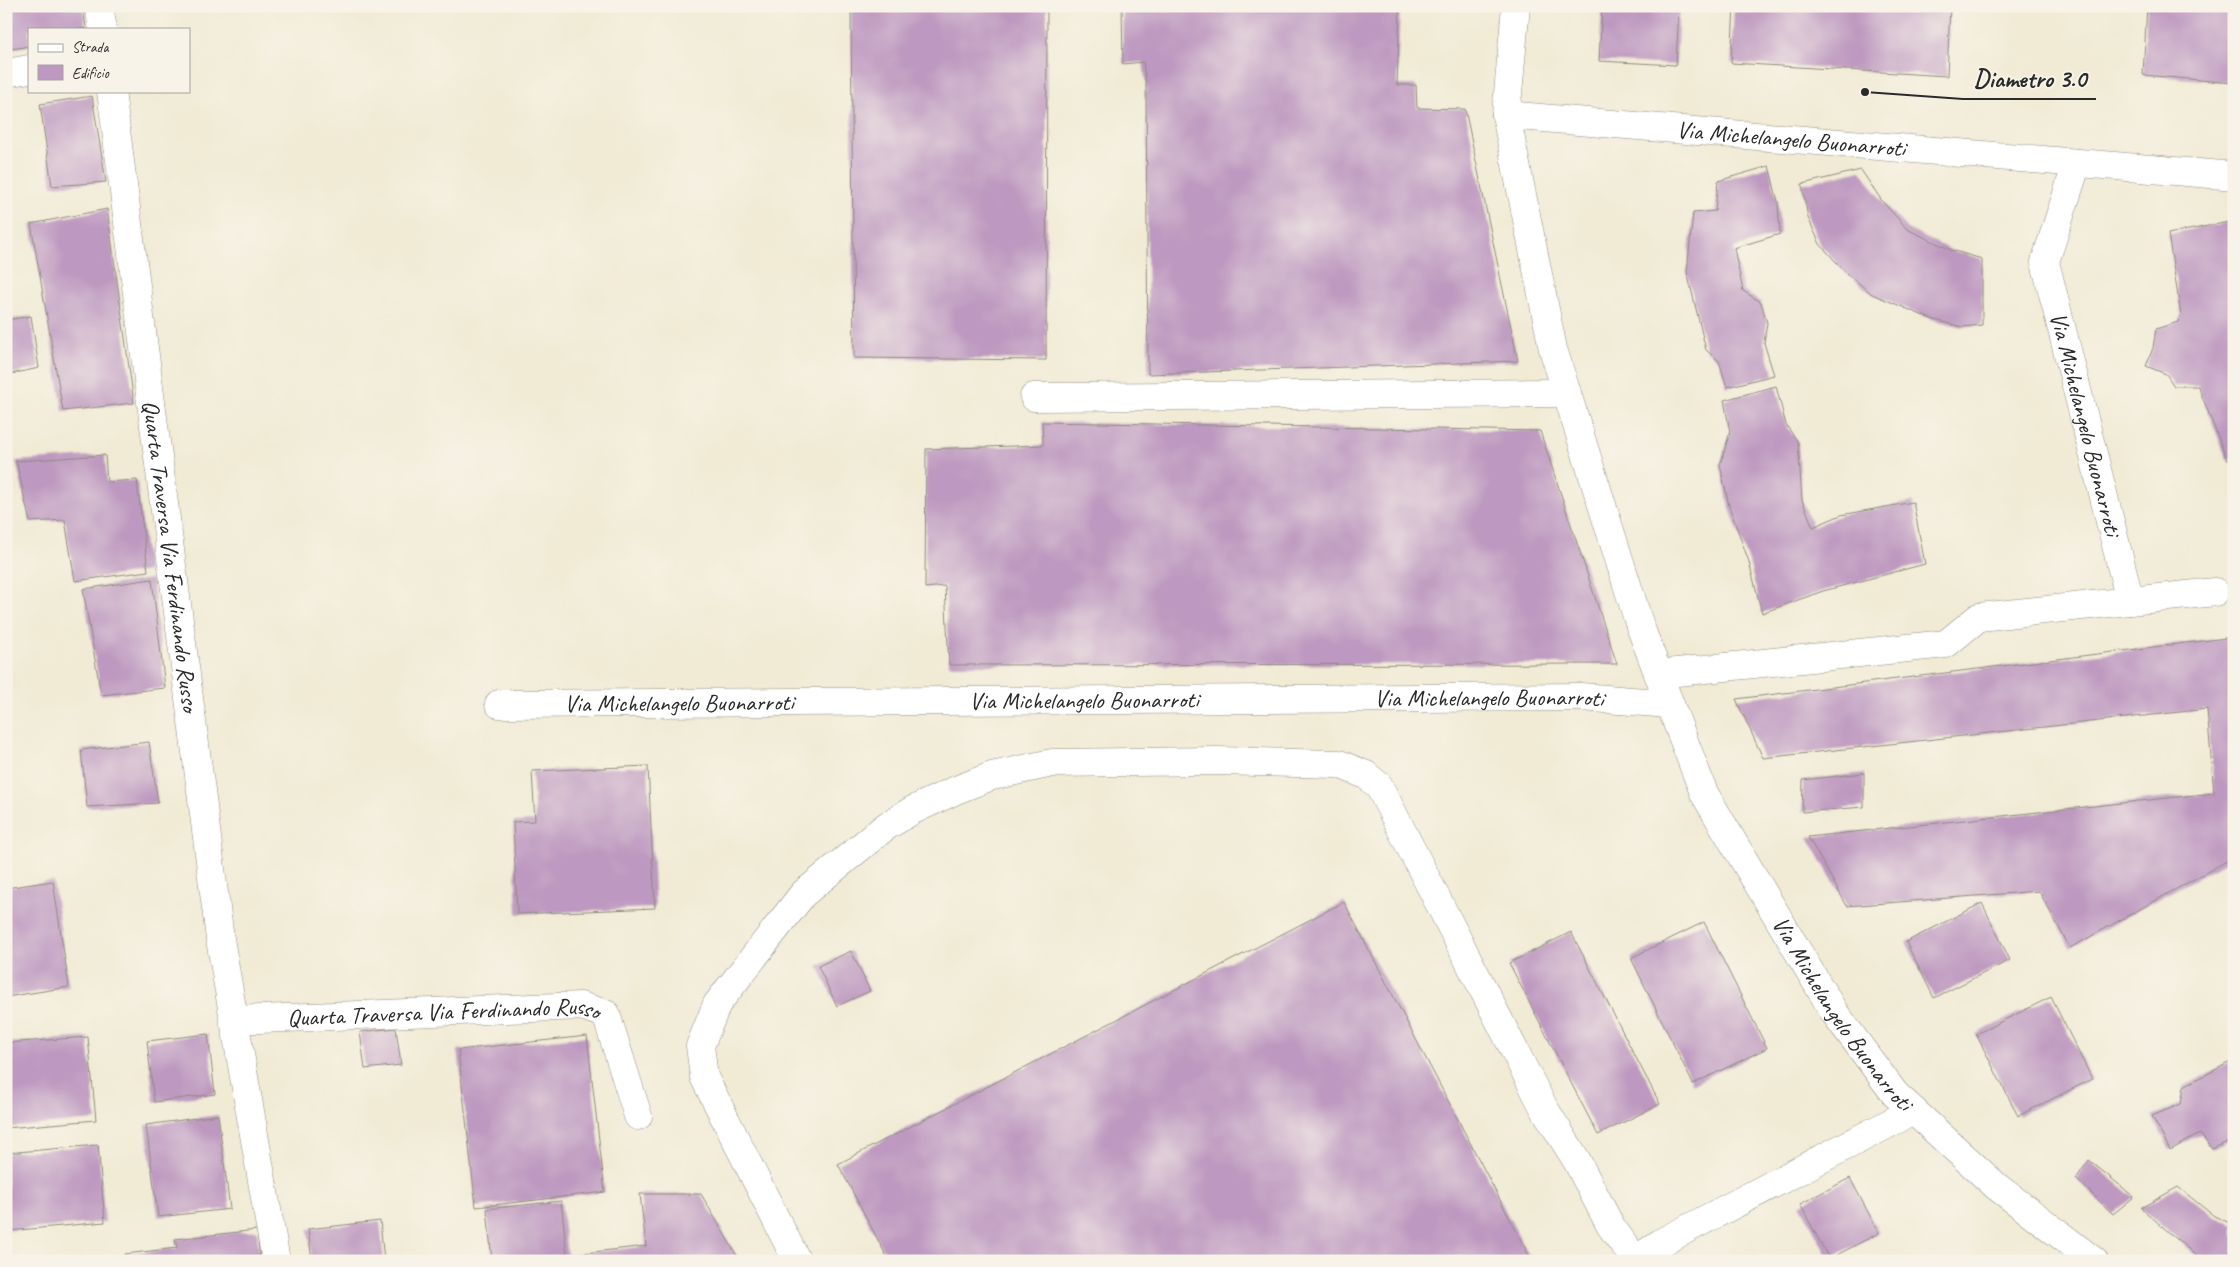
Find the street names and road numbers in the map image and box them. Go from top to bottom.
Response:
street label: Via Michelangelo Buonarroti [1675,114,1910,164]
street label: Via Michelangelo Buonarroti [2043,309,2129,542]
street label: Quarta Traversa Via Ferdinando Russo [136,399,206,716]
street label: Via Michelangelo Buonarroti [1374,682,1608,714]
street label: Via Michelangelo Buonarroti [969,684,1202,716]
street label: Via Michelangelo Buonarroti [564,687,797,719]
street label: Via Michelangelo Buonarroti [1766,911,1921,1120]
street label: Quarta Traversa Via Ferdinando Russo [286,991,607,1033]

